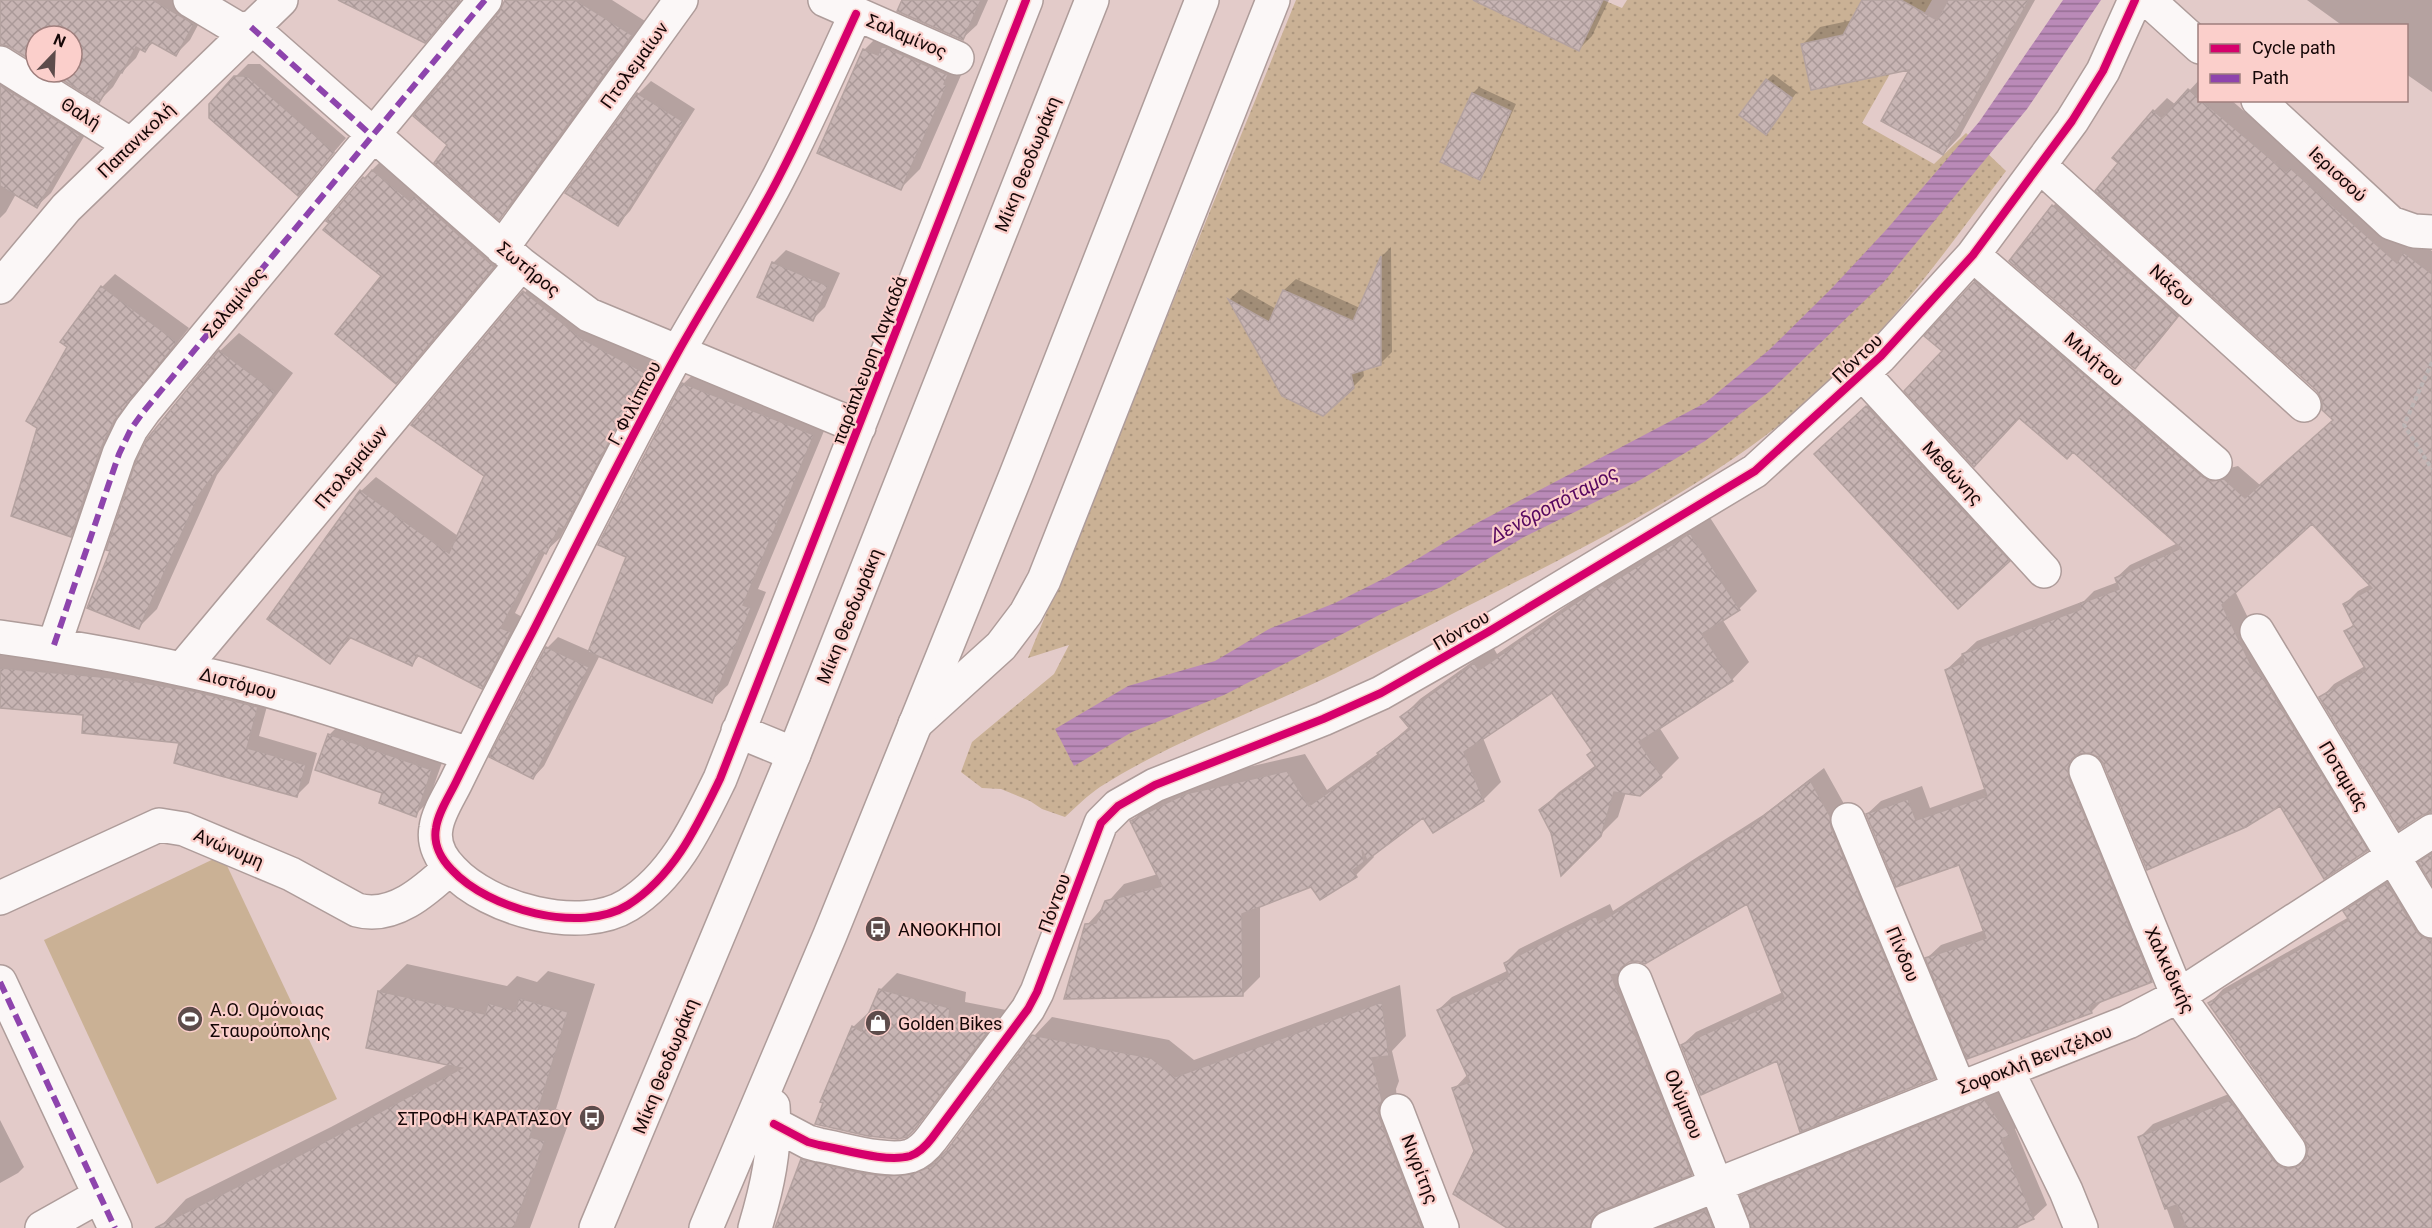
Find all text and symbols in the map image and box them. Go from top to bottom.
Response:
street label: Σαλαμίνος [864,10,950,62]
street label: Πτολεμαίων [596,17,673,112]
north arrow [24,24,84,84]
legend [2198,24,2408,102]
text: N [51,30,69,52]
text: Cycle path [2252,37,2336,58]
text: Path [2252,67,2289,88]
street label: Θαλή [57,93,105,133]
street label: Μίκη Θεοδωράκη [990,93,1064,235]
street label: Παπανικολή [93,98,179,182]
street label: Ιερισσού [2305,142,2371,206]
street label: Σωτήρος [493,237,565,301]
street label: Νάξου [2146,260,2198,310]
street label: Σαλαμίνος [199,263,269,341]
street label: παράπλευρη Λαγκαδά [827,272,911,447]
street label: Μιλήτου [2060,328,2128,390]
street label: Πόντου [1828,329,1886,387]
street label: Γ. Φιλίππου [603,357,665,449]
street label: Πτολεμαίων [310,421,392,513]
street label: Μεθώνης [1918,437,1988,509]
water label: Δενδροπόταμος [1485,460,1622,548]
street label: Μίκη Θεοδωράκη [812,545,886,687]
street label: Πόντου [1429,606,1493,654]
street label: Διστόμου [197,663,279,703]
street label: Ποταμιάς [2315,737,2373,815]
street label: Ανώνυμη [191,824,267,872]
street label: Πόντου [1034,871,1074,935]
bus stop icon: ΑΝΘΟΚΗΠΟΙ [863,914,893,944]
place label: ΑΝΘΟΚΗΠΟΙ [898,919,1001,940]
street label: Πίνδου [1882,923,1924,985]
street label: Χαλκιδικής [2141,923,2199,1017]
street label: Μίκη Θεοδωράκη [628,995,702,1137]
place label: Α.Ο. Ομόνοιας Σταυρούπολης [210,999,331,1041]
sports icon: Α.Ο. Ομόνοιας Σταυρούπολης [175,1004,205,1034]
shop icon: Golden Bikes [863,1008,893,1038]
place label: Golden Bikes [898,1013,1002,1034]
street label: Σοφοκλή Βενιζέλου [1955,1020,2115,1098]
street label: Ολύμπου [1661,1066,1707,1142]
bus stop icon: ΣΤΡΟΦΗ ΚΑΡΑΤΑΣΟΥ [577,1103,607,1133]
place label: ΣΤΡΟΦΗ ΚΑΡΑΤΑΣΟΥ [397,1108,572,1129]
street label: Νιγρίτης [1397,1131,1443,1207]

